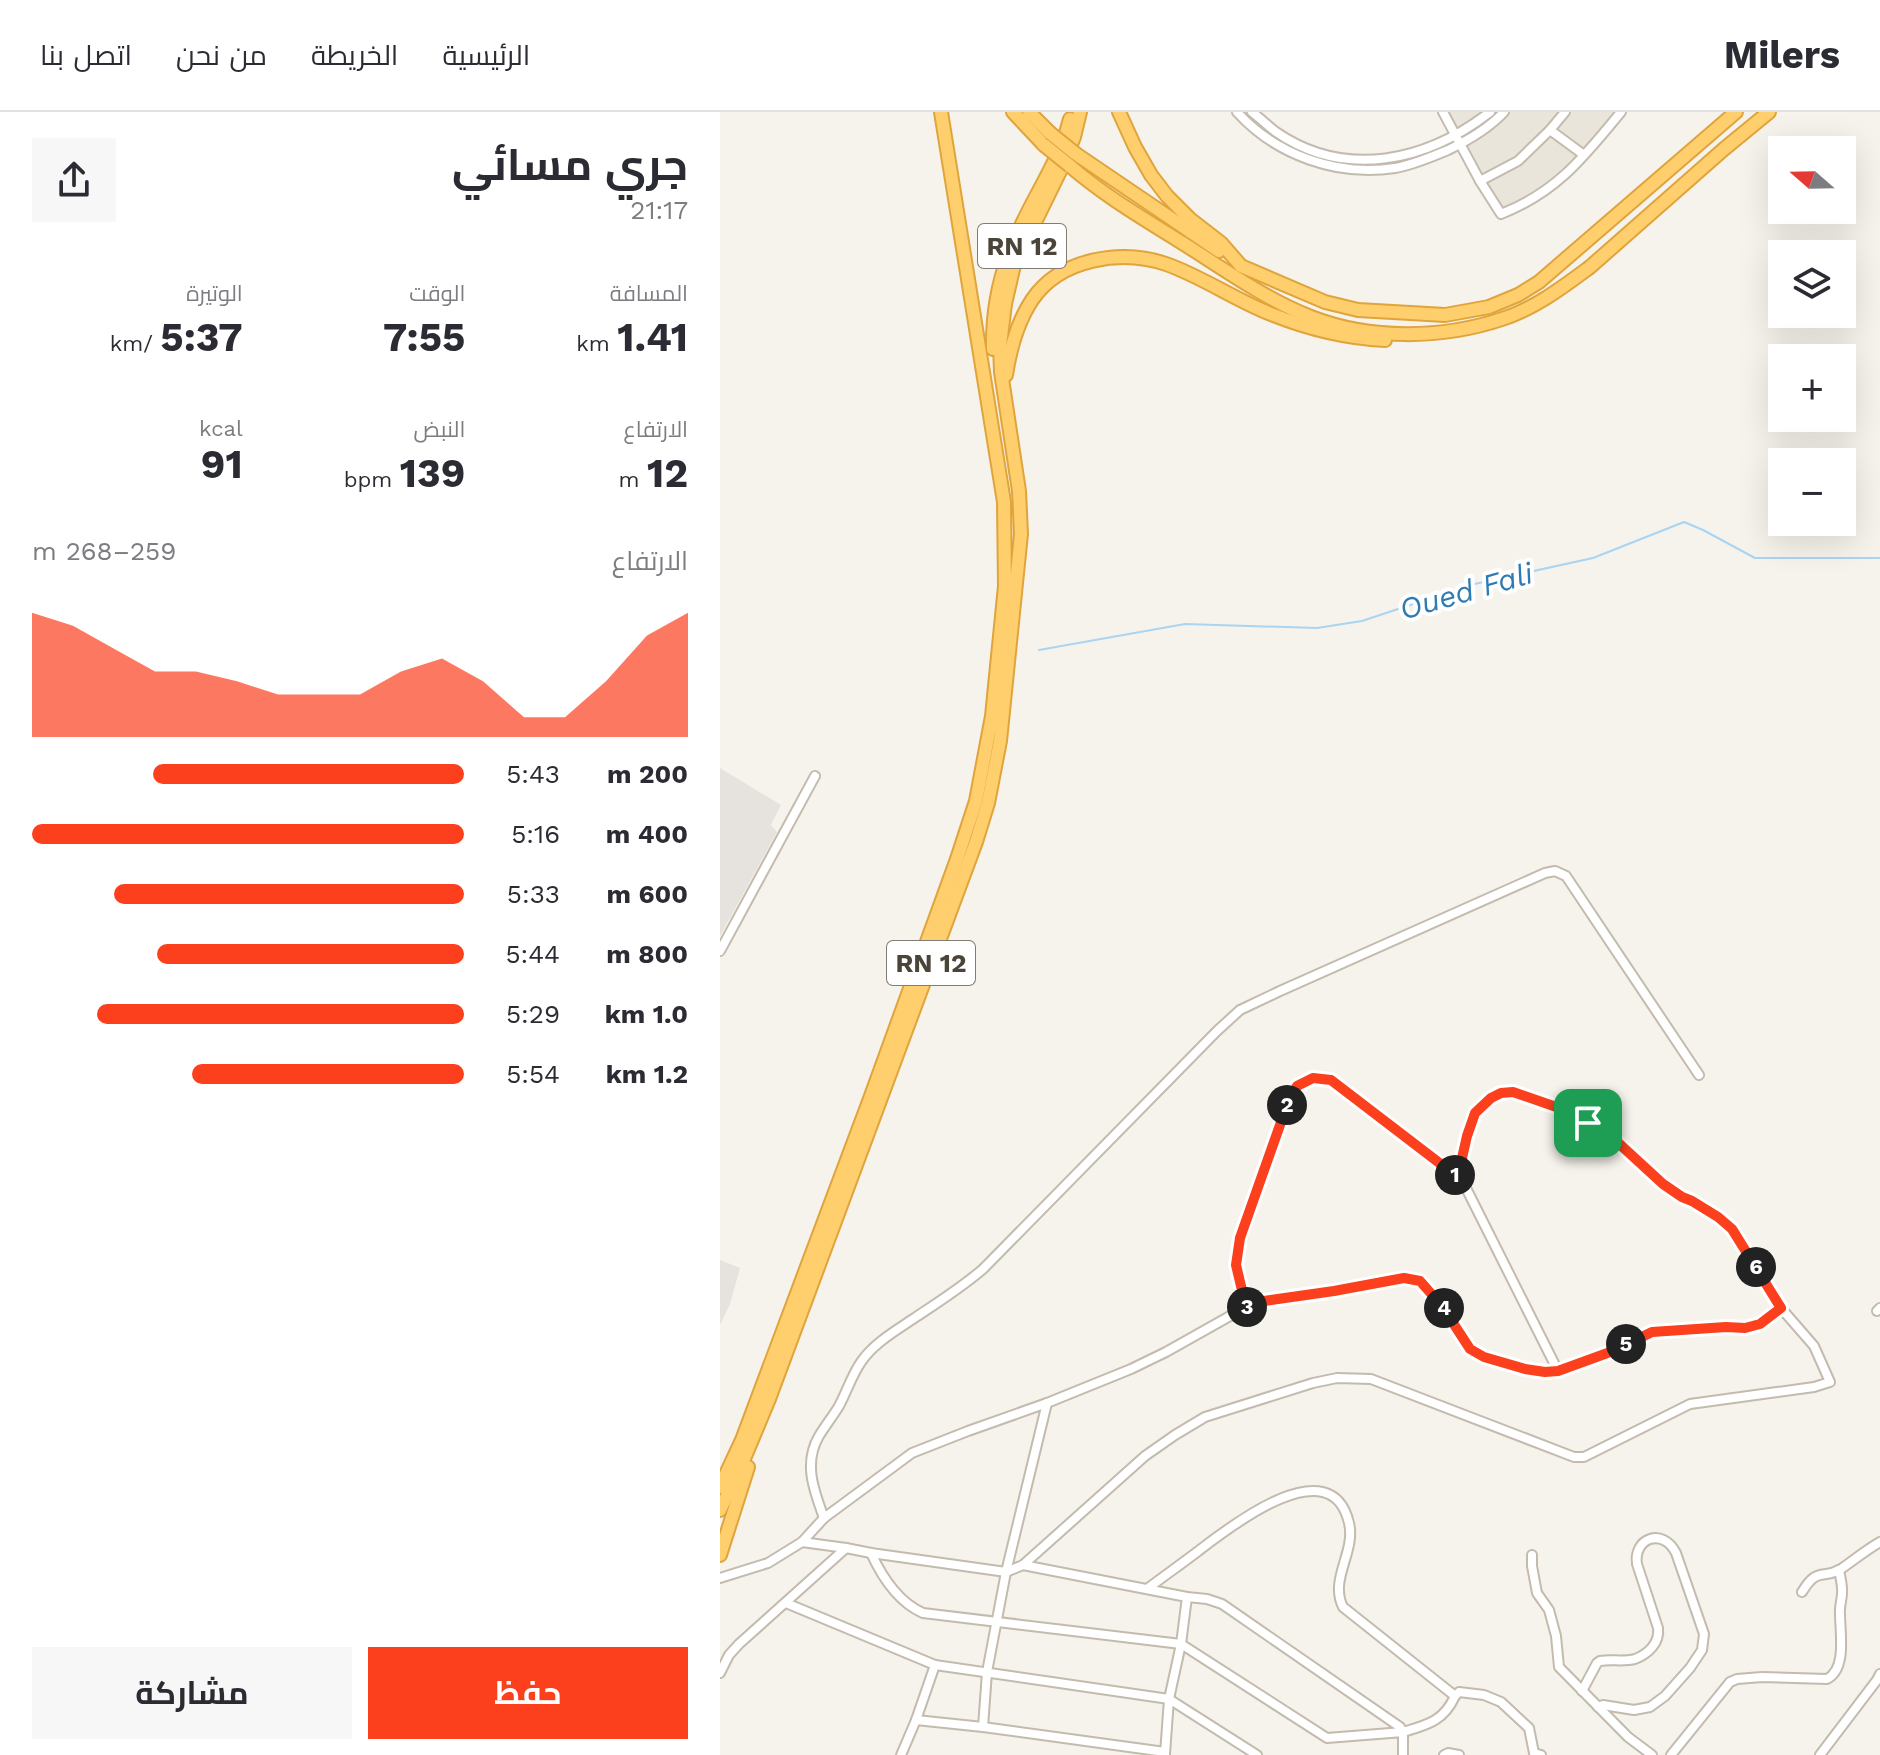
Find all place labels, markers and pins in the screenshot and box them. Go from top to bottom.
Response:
pin: 2 [1267,1085,1307,1125]
pin [1554,1089,1622,1157]
pin: 1 [1435,1155,1475,1195]
pin: 6 [1736,1247,1776,1287]
pin: 3 [1227,1287,1267,1327]
pin: 4 [1424,1288,1464,1328]
pin: 5 [1606,1324,1646,1364]

